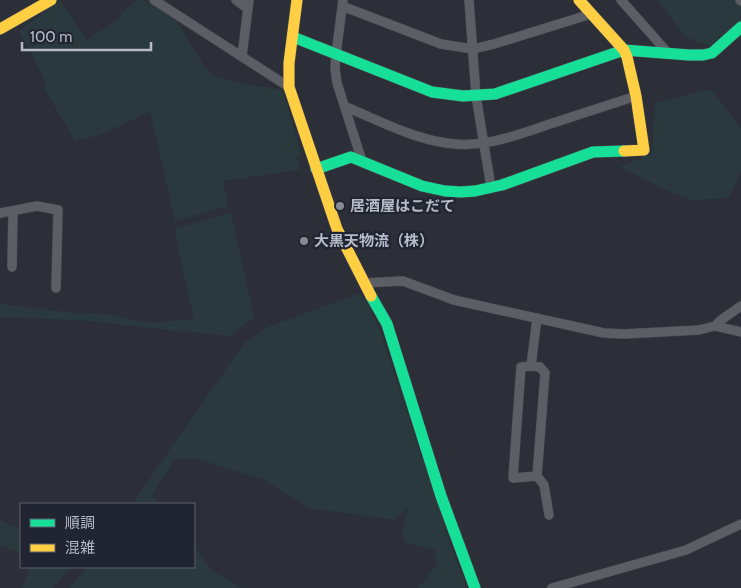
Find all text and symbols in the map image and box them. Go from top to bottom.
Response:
scale bar [22,20,151,52]
text: 100 m [30,28,72,46]
place label: 居酒屋はこだて [350,197,455,215]
marker: 居酒屋はこだて [334,200,346,212]
place label: 大黒天物流（株） [314,232,434,250]
marker: 大黒天物流（株） [298,235,310,247]
legend [20,503,195,568]
text: 順調 [65,514,95,532]
text: 混雑 [65,539,95,557]

